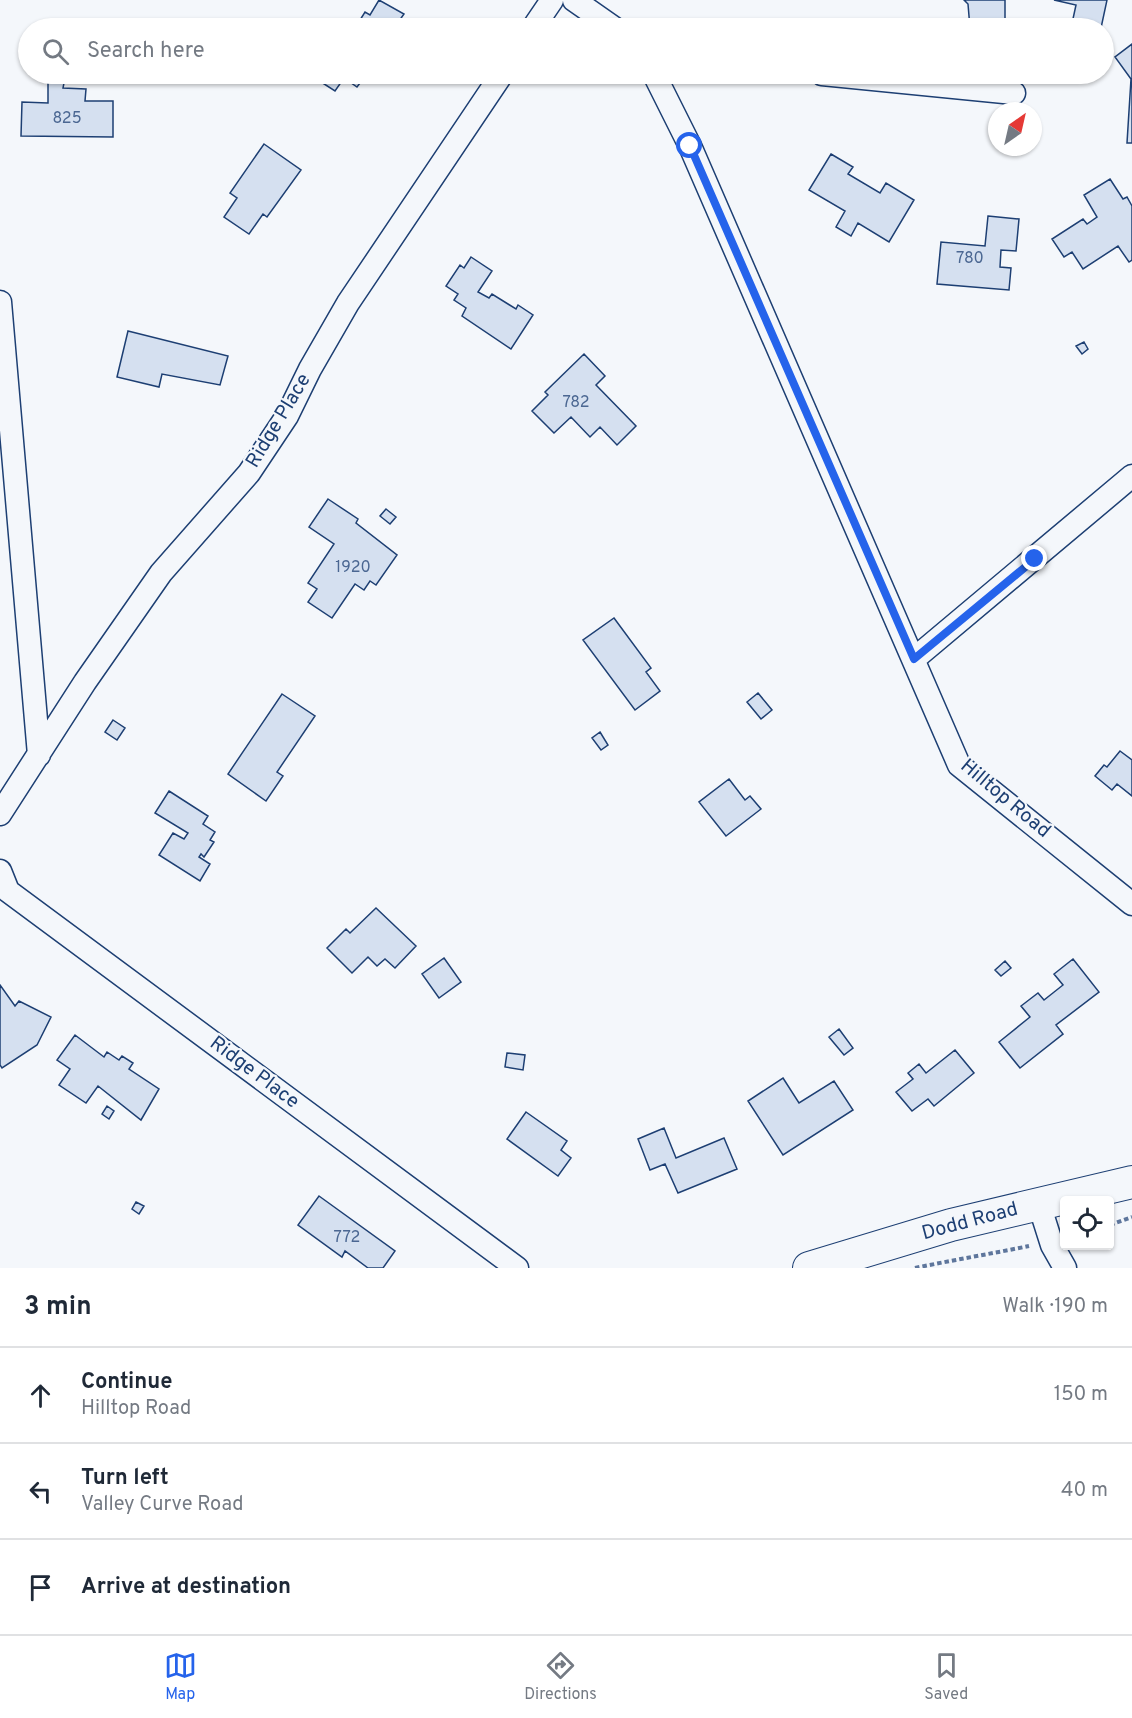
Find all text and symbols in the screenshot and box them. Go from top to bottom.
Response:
search box [18,18,1114,84]
icon: search [39,35,72,68]
text: Search here [87,38,205,65]
north arrow [988,102,1042,156]
house number: 825 [52,109,82,129]
route start [676,132,702,158]
house number: 780 [956,249,984,269]
street label: Ridge Place [241,369,317,473]
house number: 782 [562,393,590,413]
route end [1021,545,1047,571]
house number: 1920 [335,558,371,578]
street label: Hilltop Road [954,754,1056,844]
street label: Ridge Place [204,1031,304,1115]
map controls [1060,1196,1114,1250]
button: locate [1060,1196,1114,1250]
street label: Dodd Road [919,1197,1021,1247]
house number: 772 [334,1228,360,1248]
text: 3 min [24,1291,92,1324]
text: Walk · 190 m [1002,1294,1108,1320]
text: Continue [81,1369,172,1396]
icon: ahead [24,1379,57,1412]
text: 150 m [1054,1382,1108,1408]
text: Hilltop Road [81,1396,191,1422]
text: Turn left [81,1465,169,1492]
icon: left [24,1475,57,1508]
text: 40 m [1061,1478,1108,1504]
text: Valley Curve Road [81,1492,243,1518]
icon: arrive [24,1571,57,1604]
text: Arrive at destination [81,1574,291,1601]
tab: Map [164,1649,197,1705]
tab: Directions [524,1649,597,1705]
tab: Saved [924,1649,968,1705]

